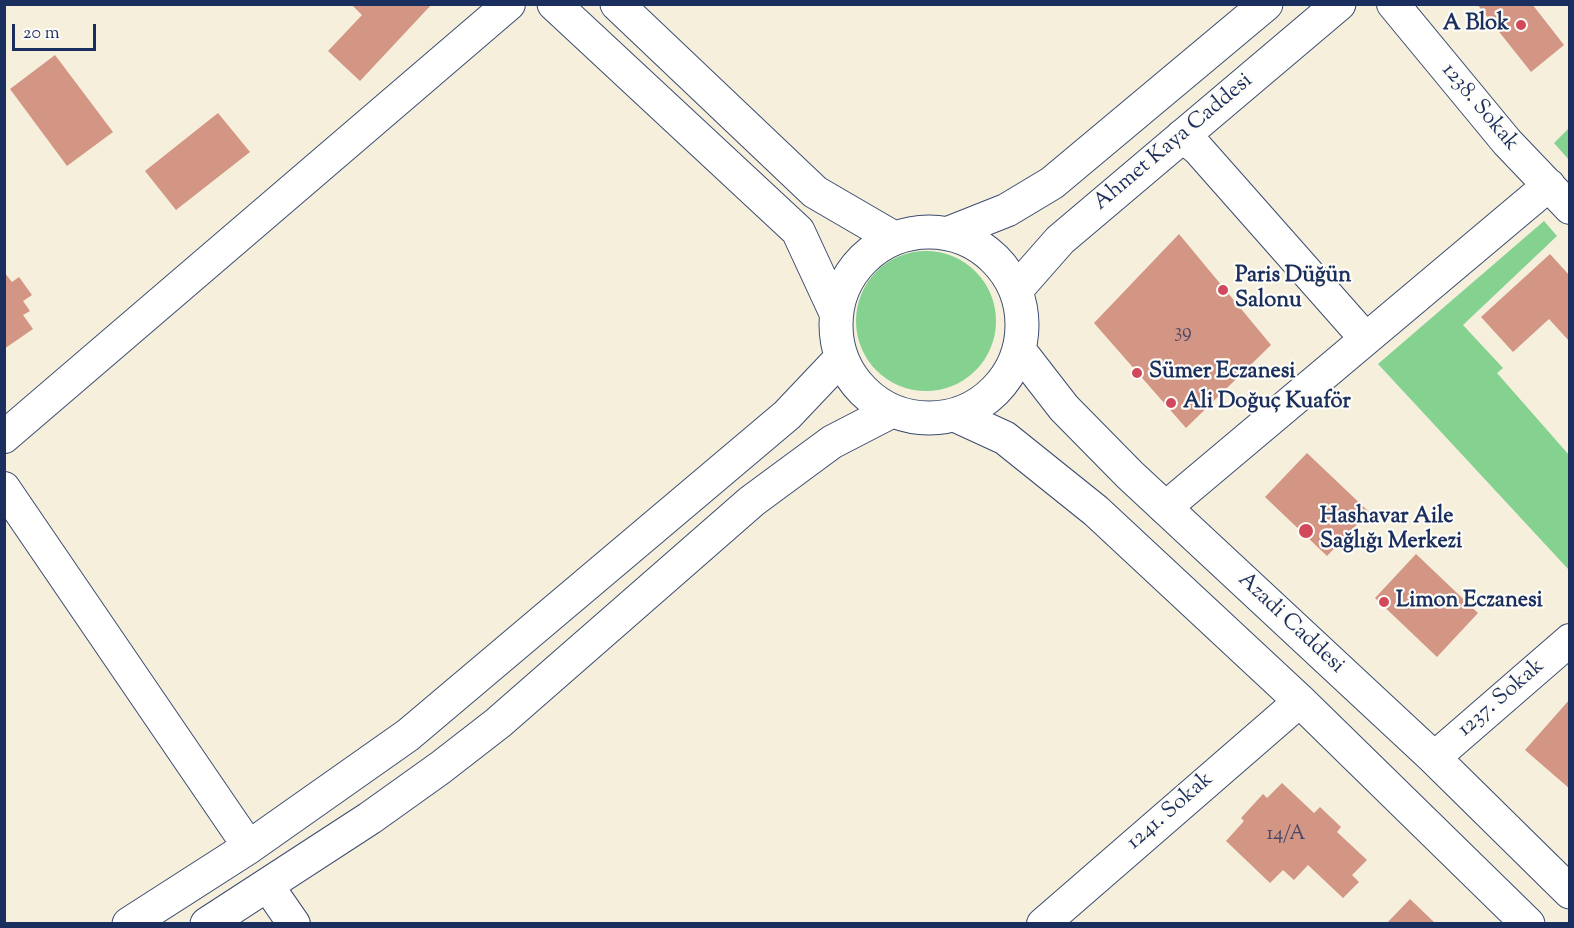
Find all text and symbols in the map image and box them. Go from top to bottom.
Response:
scale bar [15,12,99,50]
place label: A Blok [1443,12,1509,38]
marker: A Blok [1514,18,1528,32]
text: 20 m [23,21,60,47]
street label: 1238. Sokak [1435,59,1523,157]
street label: Ahmet Kaya Caddesi [1089,69,1259,217]
place label: Paris Düğün Salonu [1235,264,1351,316]
marker: Paris Düğün Salonu [1216,283,1230,297]
house number: 39 [1174,322,1192,346]
place label: Sümer Eczanesi [1149,360,1296,386]
marker: Sümer Eczanesi [1130,366,1144,380]
place label: Ali Doğuç Kuaför [1183,390,1351,416]
marker: Ali Doğuç Kuaför [1164,396,1178,410]
place label: Hashavar Aile Sağlığı Merkezi [1320,505,1462,556]
marker: Hashavar Aile Sağlığı Merkezi [1297,522,1315,540]
street label: Azadi Caddesi [1231,568,1349,680]
place label: Limon Eczanesi [1396,589,1543,615]
marker: Limon Eczanesi [1377,595,1391,609]
street label: 1237. Sokak [1453,654,1551,744]
street label: 1241. Sokak [1122,767,1220,857]
house number: 14/A [1266,824,1306,848]

